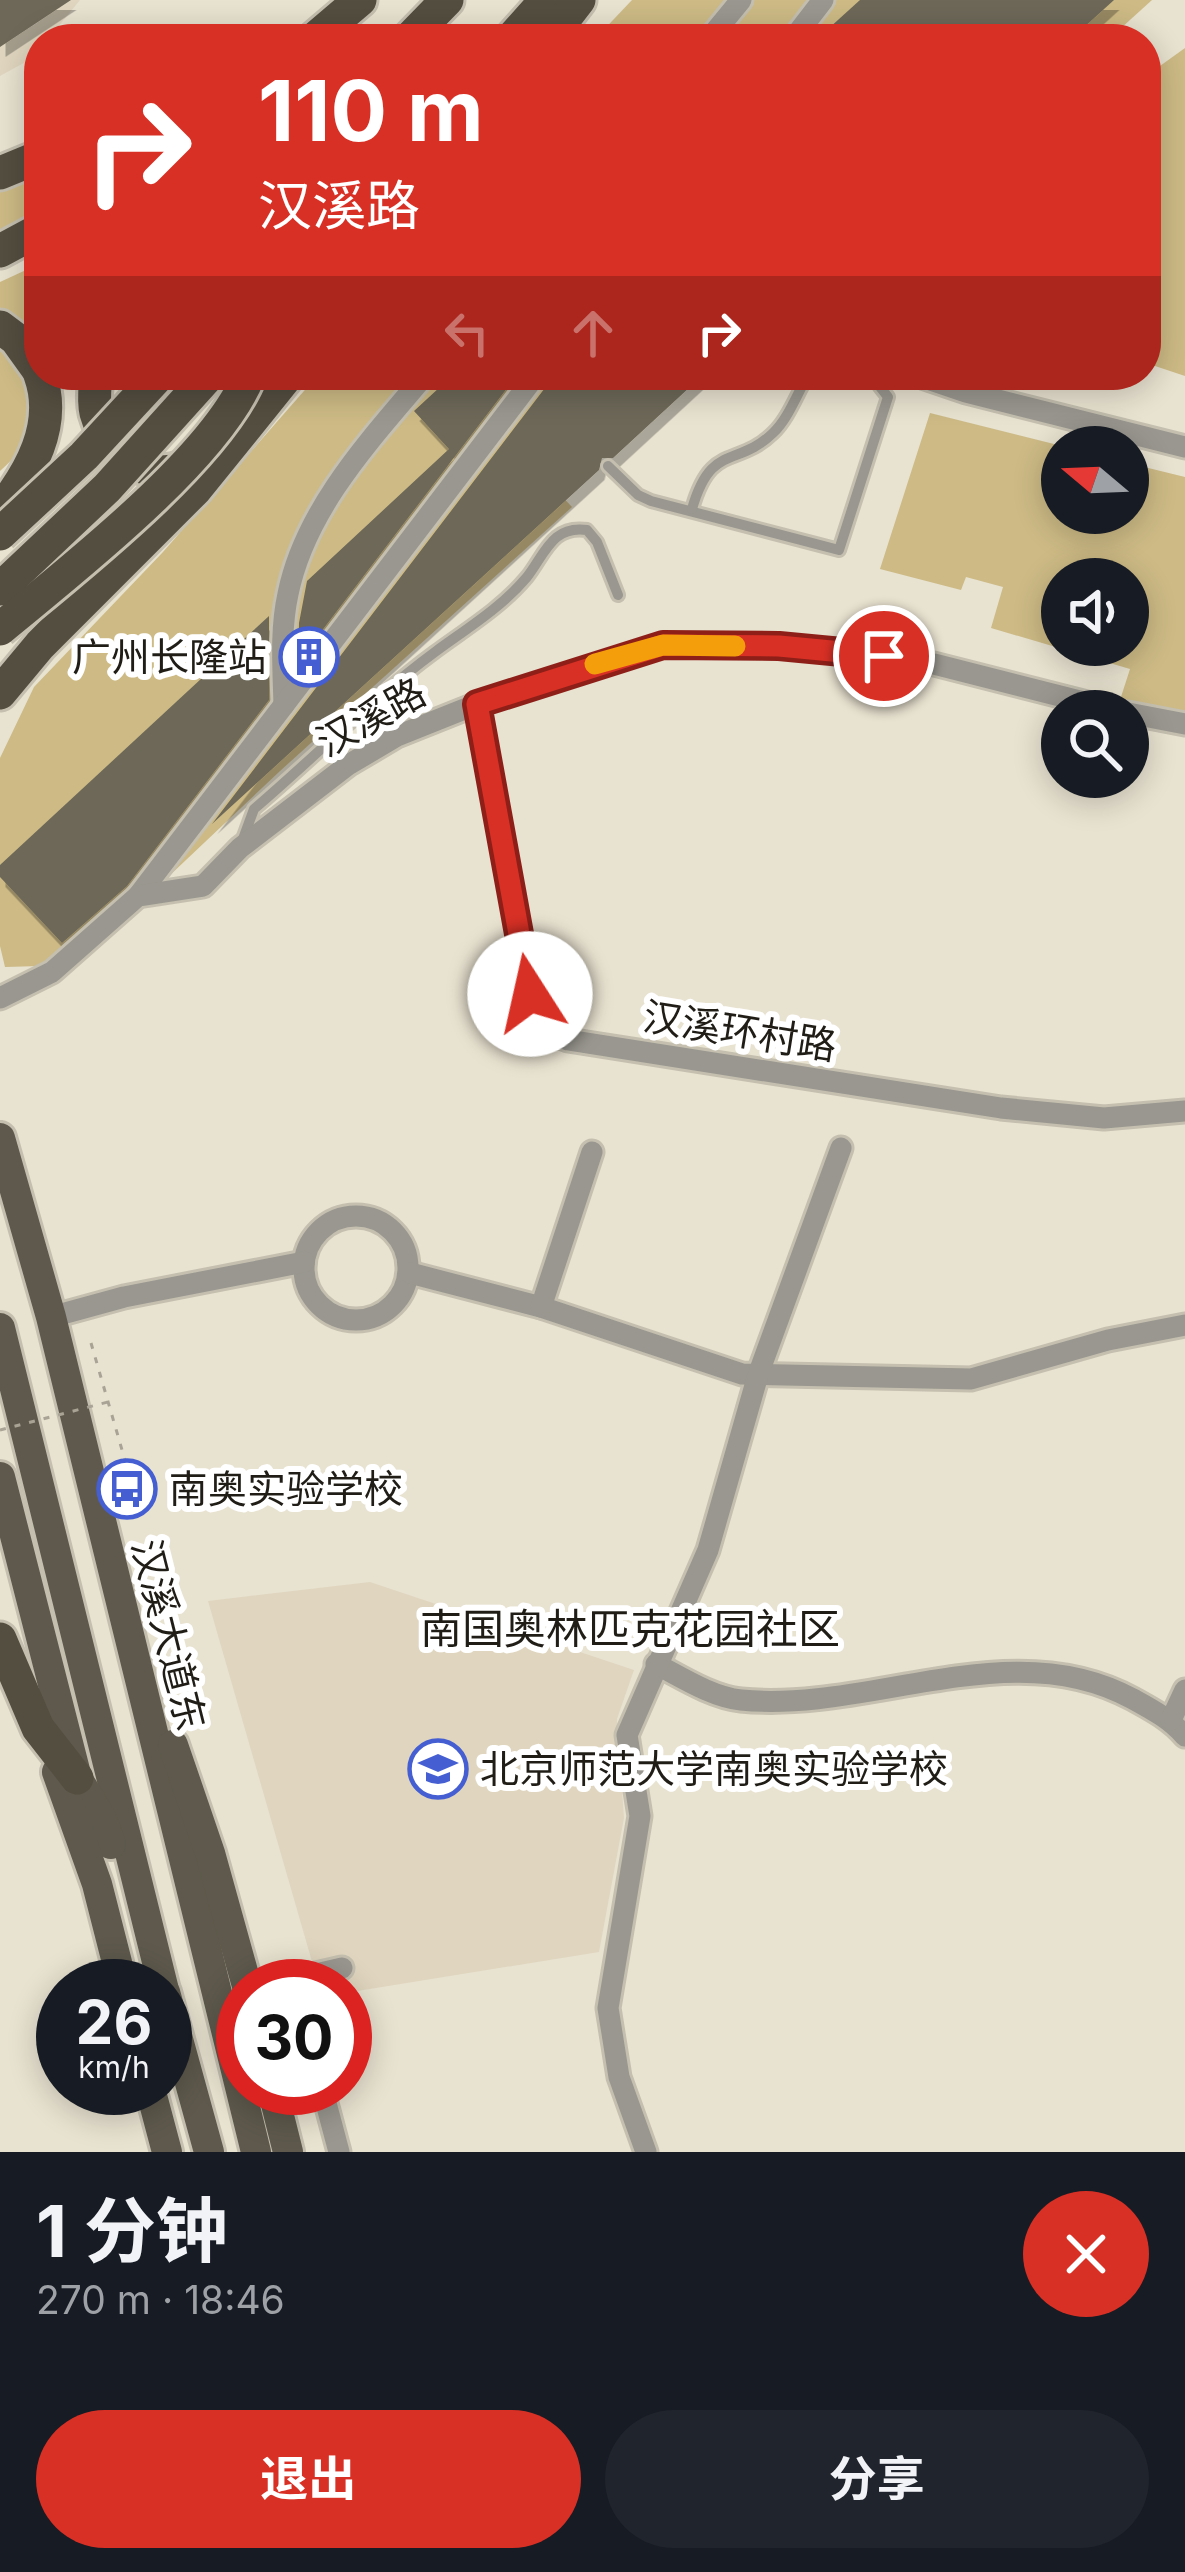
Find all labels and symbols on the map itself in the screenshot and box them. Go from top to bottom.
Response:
north arrow [1041,426,1149,534]
pin [833,605,935,707]
building icon: 广州长隆站 [278,626,340,688]
place label: 广州长隆站 [72,633,267,680]
street label: 汉溪路 [308,668,433,765]
position arrow [467,931,593,1057]
street label: 汉溪环村路 [640,992,840,1069]
bus stop icon: 南奥实验学校 [96,1458,158,1520]
place label: 南奥实验学校 [169,1465,403,1512]
street label: 汉溪大道东 [123,1535,216,1735]
district label: 南国奥林匹克花园社区 [420,1603,840,1654]
school or university icon: 北京师范大学南奥实验学校 [407,1738,469,1800]
place label: 北京师范大学南奥实验学校 [480,1745,948,1792]
speed limit sign: 30 [216,1959,372,2115]

